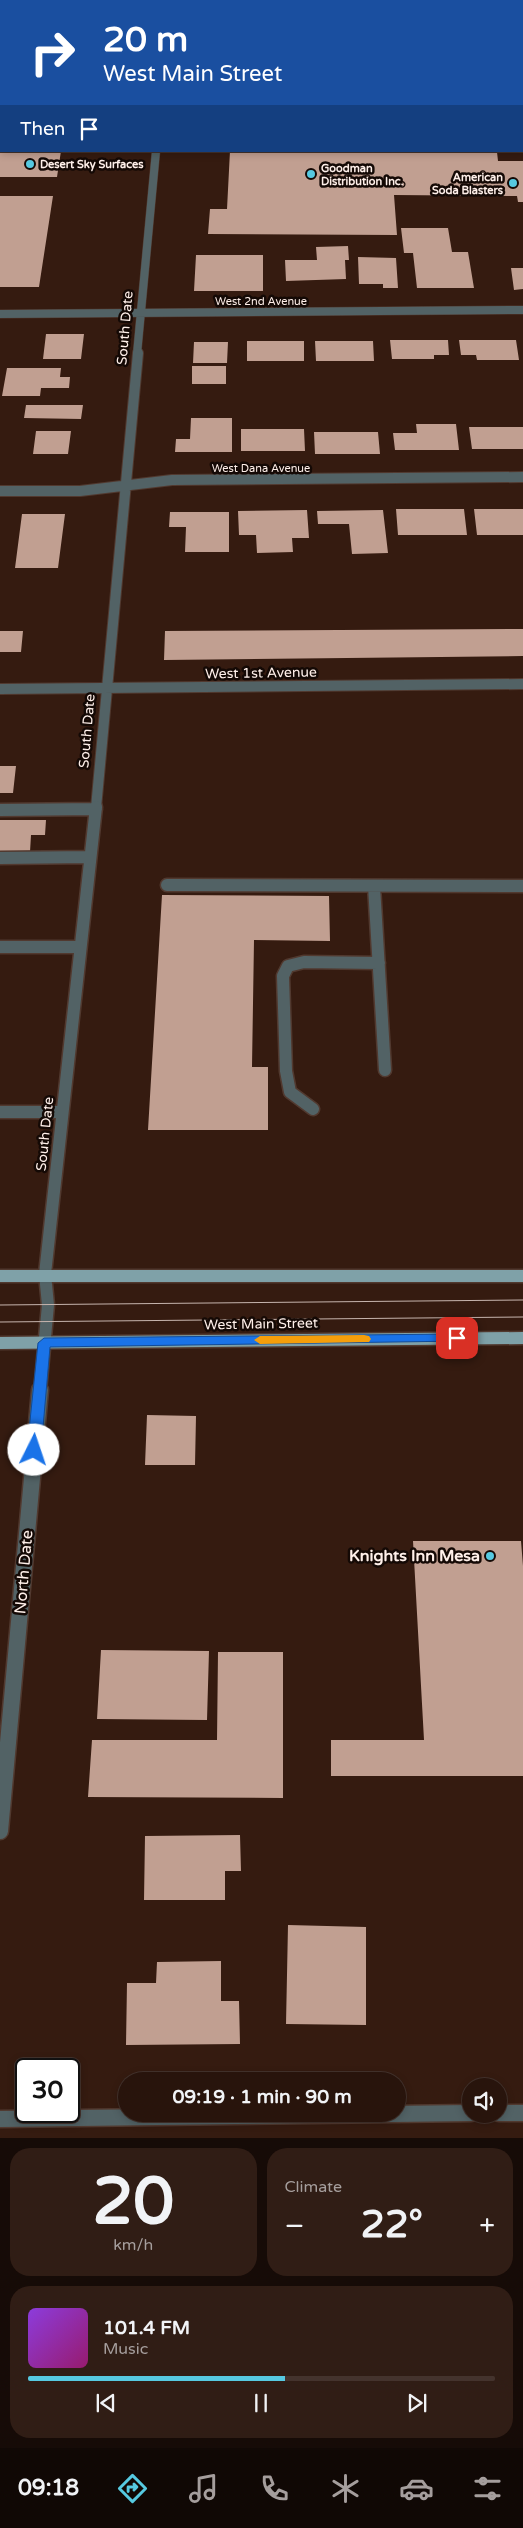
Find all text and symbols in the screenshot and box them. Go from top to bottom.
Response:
text: 20 m [103,19,188,61]
icon: right [20,20,85,85]
text: West Main Street [103,61,282,87]
icon: arrive [75,115,103,143]
text: Then [20,118,65,140]
marker: Desert Sky Surfaces [24,158,36,170]
place label: Desert Sky Surfaces [40,158,144,172]
place label: Goodman Distribution Inc. [321,162,404,188]
marker: Goodman Distribution Inc. [305,168,317,180]
place label: American Soda Blasters [432,171,504,197]
marker: American Soda Blasters [507,177,519,189]
street label: South Date [113,290,137,366]
street label: West 2nd Avenue [215,295,307,308]
street label: West Dana Avenue [212,462,310,475]
street label: West 1st Avenue [205,664,317,682]
street label: South Date [75,693,99,769]
street label: South Date [33,1096,57,1172]
street label: West Main Street [204,1314,319,1333]
pin [436,1317,478,1359]
icon: arrive [443,1324,471,1352]
position arrow [7,1423,59,1475]
street label: North Date [10,1529,38,1615]
place label: Knights Inn Mesa [349,1546,480,1566]
marker: Knights Inn Mesa [484,1550,496,1562]
speed limit sign: 30 [15,2058,80,2123]
map controls [462,2078,507,2123]
button: sound [462,2078,507,2123]
text: 09:19 · 1 min · 90 m [172,2086,352,2108]
text: 20 [92,2163,174,2242]
text: Climate [285,2177,342,2197]
text: 22° [361,2202,423,2248]
text: − [285,2209,304,2243]
text: + [479,2209,495,2243]
text: km/h [113,2235,153,2255]
text: 101.4 FM [103,2317,190,2339]
text: Music [103,2339,148,2359]
icon: previous [92,2389,120,2417]
icon: pause [247,2389,275,2417]
icon: next [403,2389,431,2417]
icon: directions [115,2471,150,2506]
icon: music [186,2471,221,2506]
icon: phone [257,2471,292,2506]
icon: climate [328,2471,363,2506]
icon: car [399,2471,434,2506]
icon: filters [470,2471,505,2506]
text: 09:18 [18,2475,79,2501]

